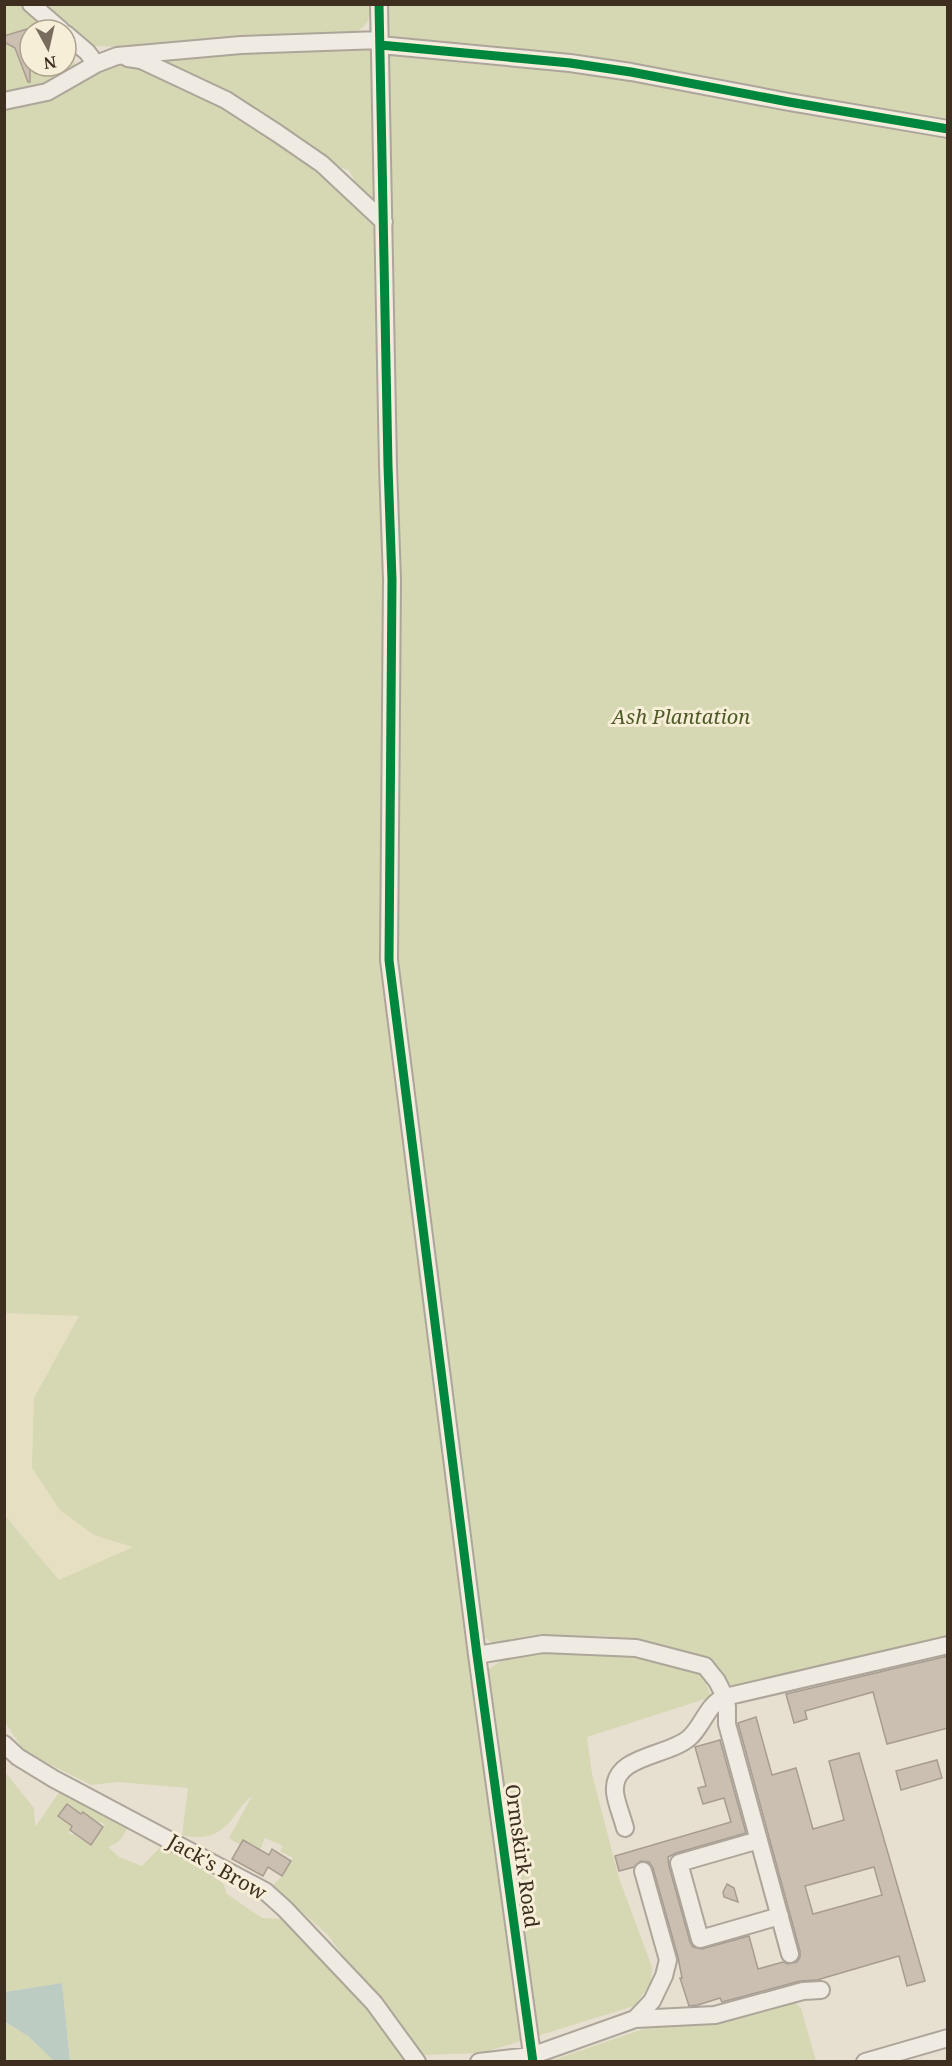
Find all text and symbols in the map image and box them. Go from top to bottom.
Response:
north arrow [18,18,78,78]
text: N [42,51,58,75]
park label: Ash Plantation [610,703,750,730]
street label: Ormskirk Road [499,1782,546,1930]
street label: Jack's Brow [162,1827,272,1906]

